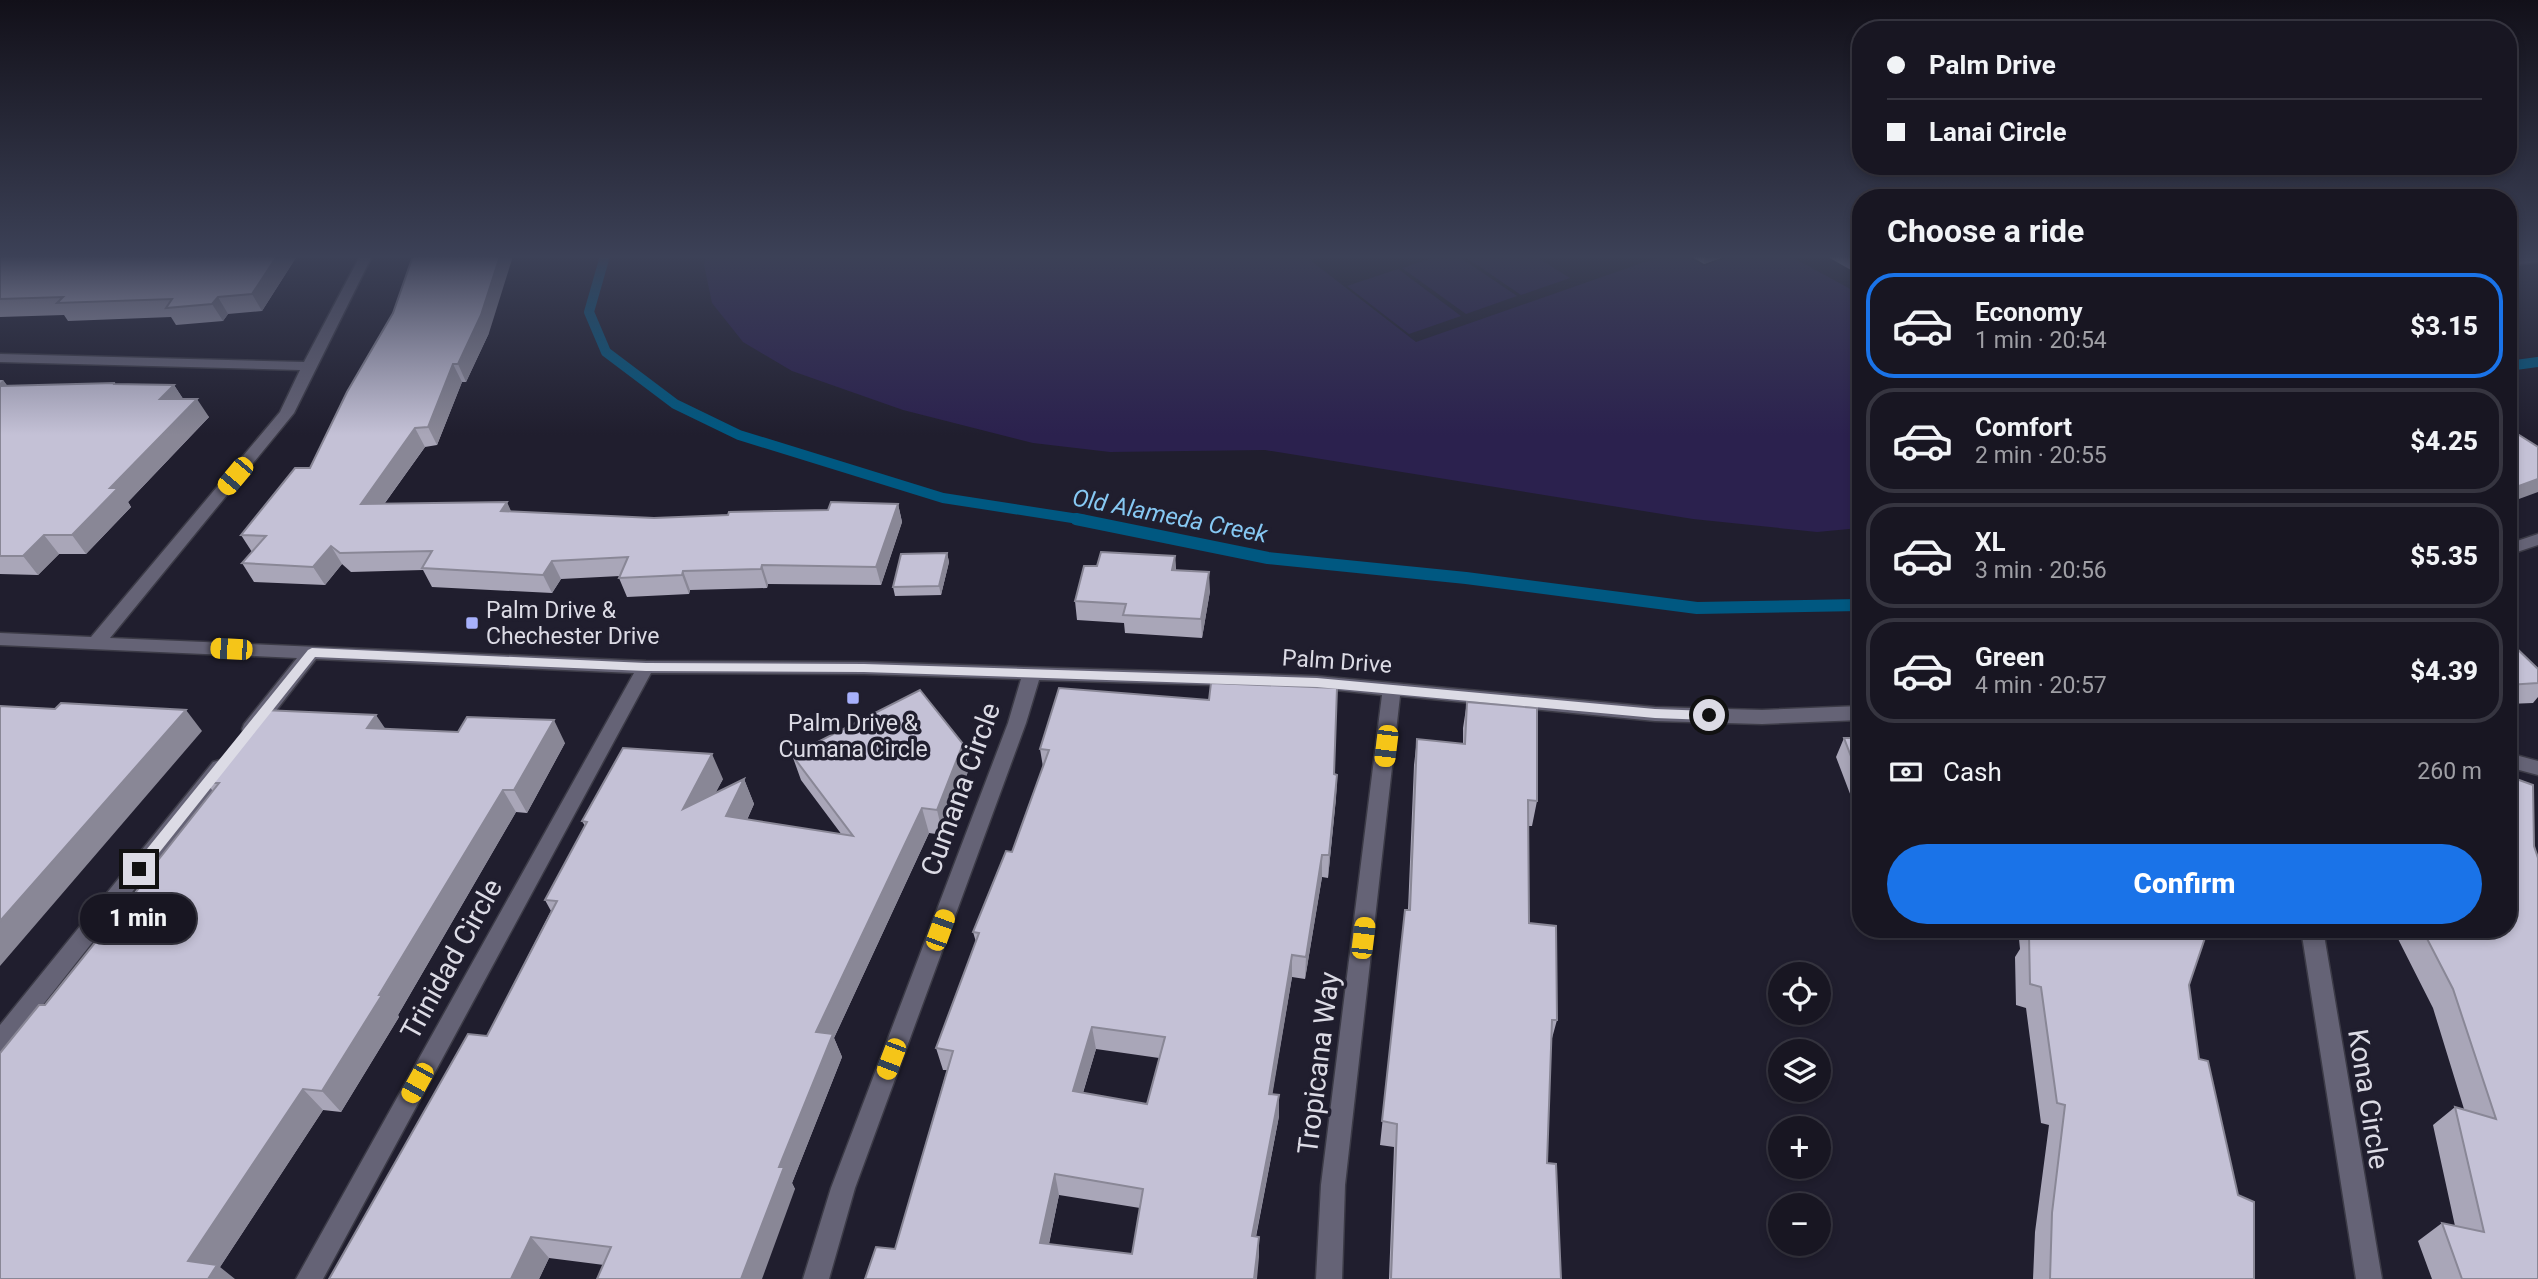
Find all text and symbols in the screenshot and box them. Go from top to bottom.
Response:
text: Palm Drive [1929,50,2056,80]
text: Lanai Circle [1929,117,2066,147]
text: Choose a ride [1887,212,2084,250]
icon: car [1891,294,1954,357]
text: Economy [1975,297,2082,327]
text: $3.15 [2410,311,2478,341]
text: 1 min · 20:54 [1975,327,2107,354]
icon: car [1891,409,1954,472]
text: Comfort [1975,412,2072,442]
text: $4.25 [2410,426,2478,456]
text: 2 min · 20:55 [1975,442,2107,469]
car [214,453,257,499]
water label: Old Alameda Creek [1070,483,1271,549]
icon: car [1891,524,1954,587]
text: XL [1975,527,2006,557]
text: $5.35 [2410,541,2478,571]
text: 3 min · 20:56 [1975,557,2107,584]
place label: Palm Drive & Chechester Drive [486,597,660,650]
marker: Palm Drive & Chechester Drive [464,615,480,631]
car [210,637,253,661]
icon: car [1891,639,1954,702]
text: Green [1975,642,2045,672]
street label: Palm Drive [1281,644,1393,679]
text: $4.39 [2410,656,2478,686]
text: 4 min · 20:57 [1975,672,2107,699]
marker: Palm Drive & Cumana Circle [845,690,861,706]
street label: Cumana Circle [914,698,1007,880]
route start [1693,699,1725,731]
place label: Palm Drive & Cumana Circle [778,710,928,763]
car [1374,724,1399,768]
icon: cash [1887,753,1925,791]
text: Cash [1943,757,2002,787]
text: 260 m [2417,758,2482,785]
button: Confirm [1887,844,2482,924]
route end [123,853,155,885]
street label: Trinidad Circle [394,873,509,1045]
callout: 1 min [81,894,197,942]
text: 1 min [109,905,167,932]
car [923,907,958,953]
car [1351,916,1376,960]
map controls [1768,962,1831,1256]
button: locate [1768,962,1831,1025]
street label: Tropicana Way [1291,970,1346,1156]
street label: Kona Circle [2341,1027,2396,1171]
car [874,1036,909,1082]
button: layers [1768,1039,1831,1102]
car [398,1060,437,1106]
button: + [1768,1116,1831,1179]
button: − [1768,1193,1831,1256]

